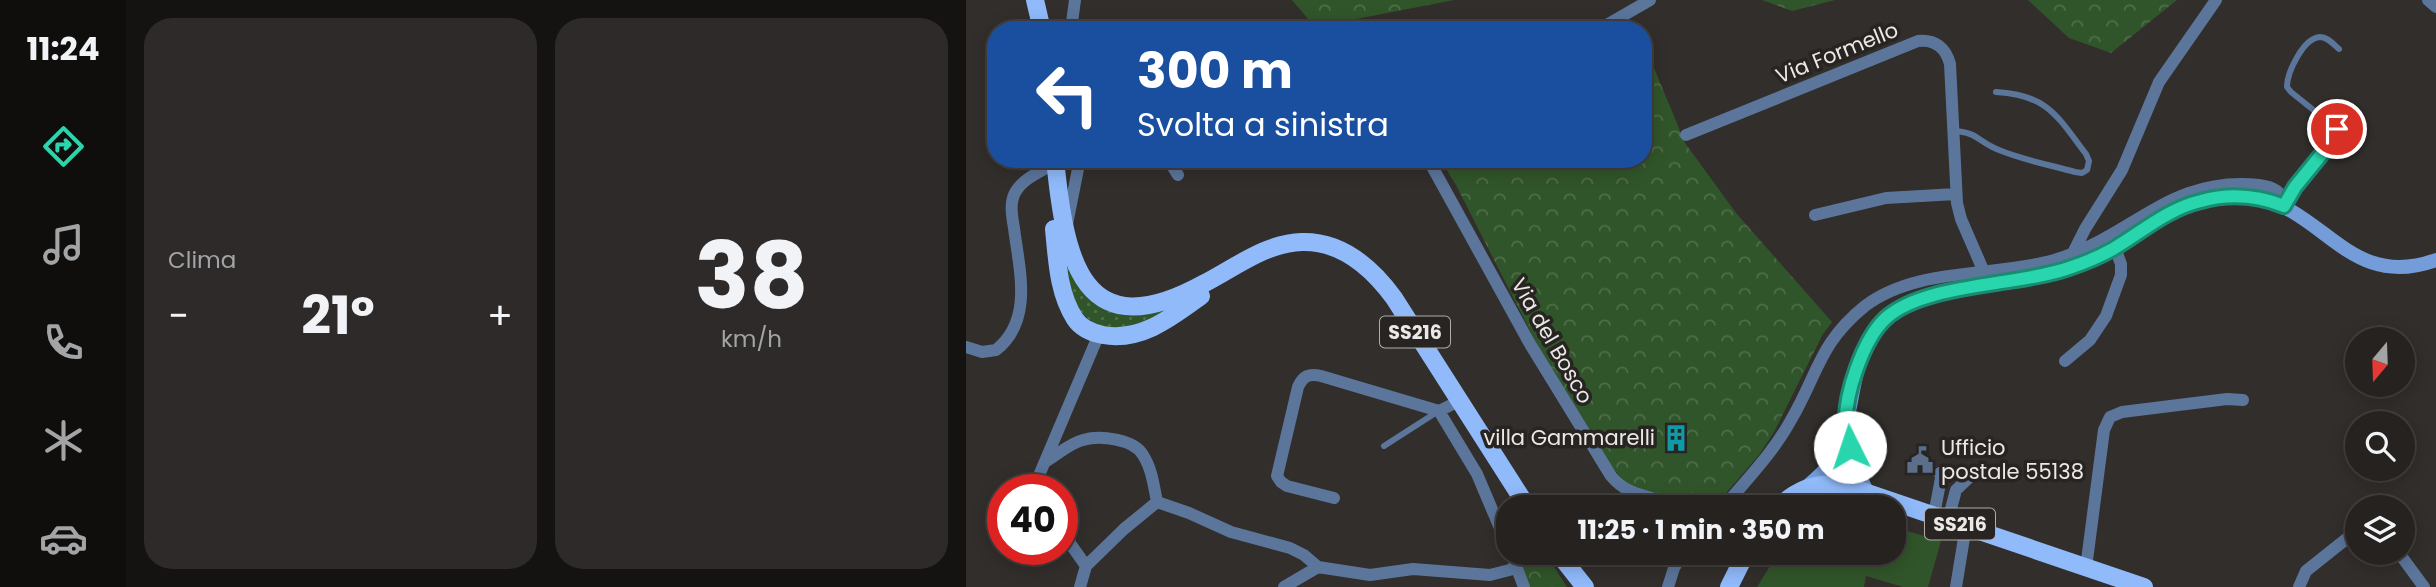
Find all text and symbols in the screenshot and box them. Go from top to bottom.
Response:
street label: Via Formello [1771,15,1902,90]
text: 11:24 [26,26,100,71]
text: 300 m [1137,37,1293,105]
icon: left [1022,49,1113,140]
pin [2307,99,2367,159]
text: Svolta a sinistra [1137,102,1389,147]
icon: arrive [2318,110,2356,148]
icon: directions [39,122,88,171]
text: 38 [694,212,809,340]
icon: music [39,220,88,269]
text: Clima [168,244,236,276]
street label: Via del Bosco [1505,273,1600,409]
text: 21° [301,279,375,352]
text: − [168,289,189,342]
text: + [487,289,513,342]
road number: SS216 [1380,316,1450,348]
icon: phone [39,318,88,367]
text: km/h [721,323,782,355]
north arrow [2345,327,2415,397]
map controls [2345,327,2415,565]
position arrow [1813,410,1887,484]
button: search [2345,411,2415,481]
icon: climate [39,416,88,465]
place label: villa Gammarelli [1484,423,1655,452]
building icon: villa Gammarelli [1661,423,1691,453]
place label: Ufficio postale 55138 [1941,433,2084,486]
public building icon: Ufficio postale 55138 [1905,445,1935,475]
speed limit sign: 40 [987,474,1078,565]
button: layers [2345,495,2415,565]
road number: SS216 [1925,509,1995,540]
text: 11:25 · 1 min · 350 m [1578,512,1824,548]
icon: car [39,514,88,563]

